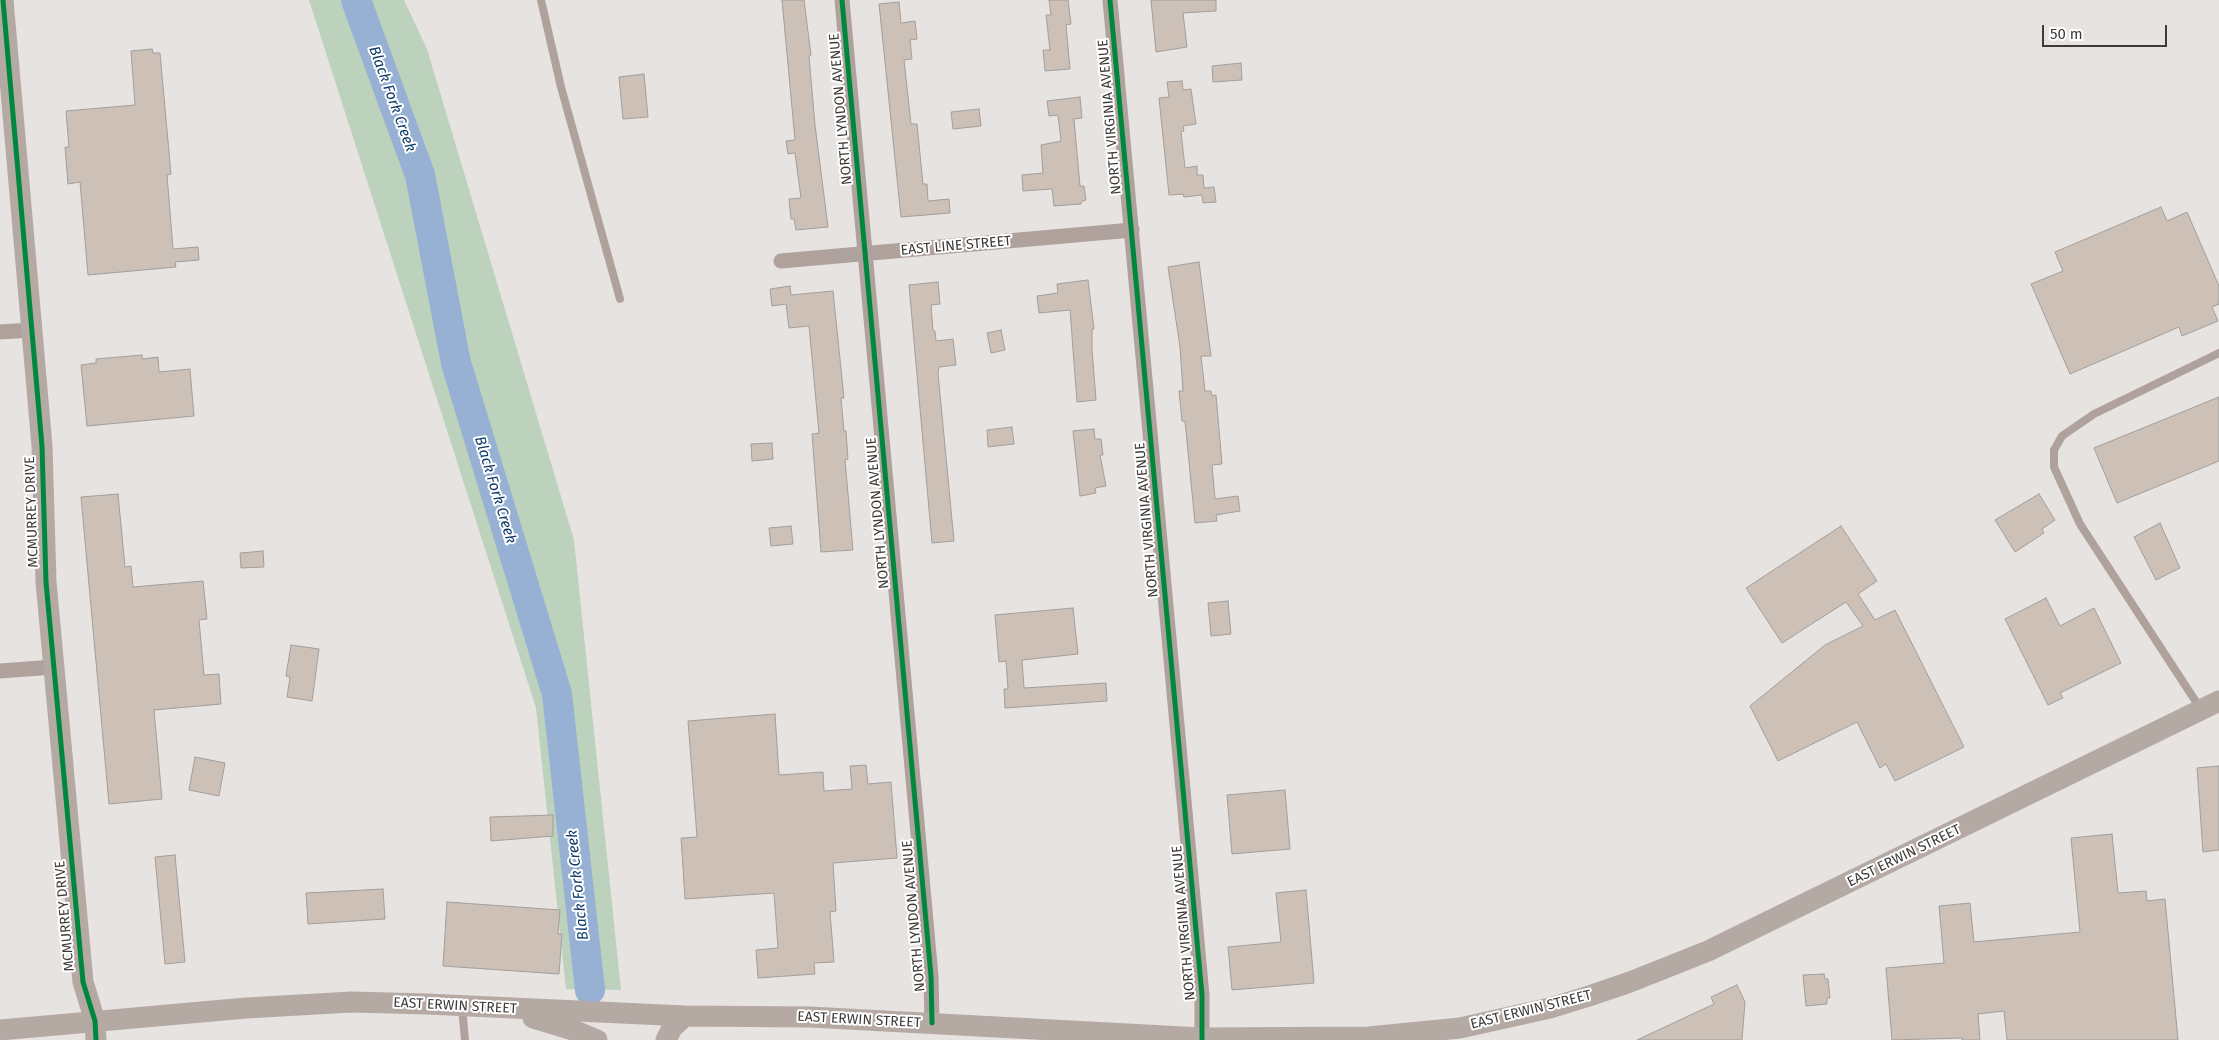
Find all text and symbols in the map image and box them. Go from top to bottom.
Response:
scale bar [2044,15,2169,47]
text: 50 m [2050,25,2083,43]
street label: NORTH LYNDON AVENUE [826,32,856,186]
street label: NORTH VIRGINIA AVENUE [1095,39,1125,195]
water label: Black Fork Creek [365,44,419,154]
street label: EAST LINE STREET [900,233,1012,259]
water label: Black Fork Creek [470,434,520,546]
street label: NORTH LYNDON AVENUE [863,436,893,590]
street label: NORTH VIRGINIA AVENUE [1132,442,1162,598]
street label: MCMURREY DRIVE [22,456,42,568]
street label: EAST ERWIN STREET [1845,821,1963,891]
water label: Black Fork Creek [563,829,593,941]
street label: NORTH LYNDON AVENUE [899,839,929,993]
street label: NORTH VIRGINIA AVENUE [1169,845,1199,1001]
street label: MCMURREY DRIVE [52,860,78,972]
street label: EAST ERWIN STREET [1469,987,1593,1033]
street label: EAST ERWIN STREET [393,994,517,1018]
street label: EAST ERWIN STREET [797,1008,921,1032]

